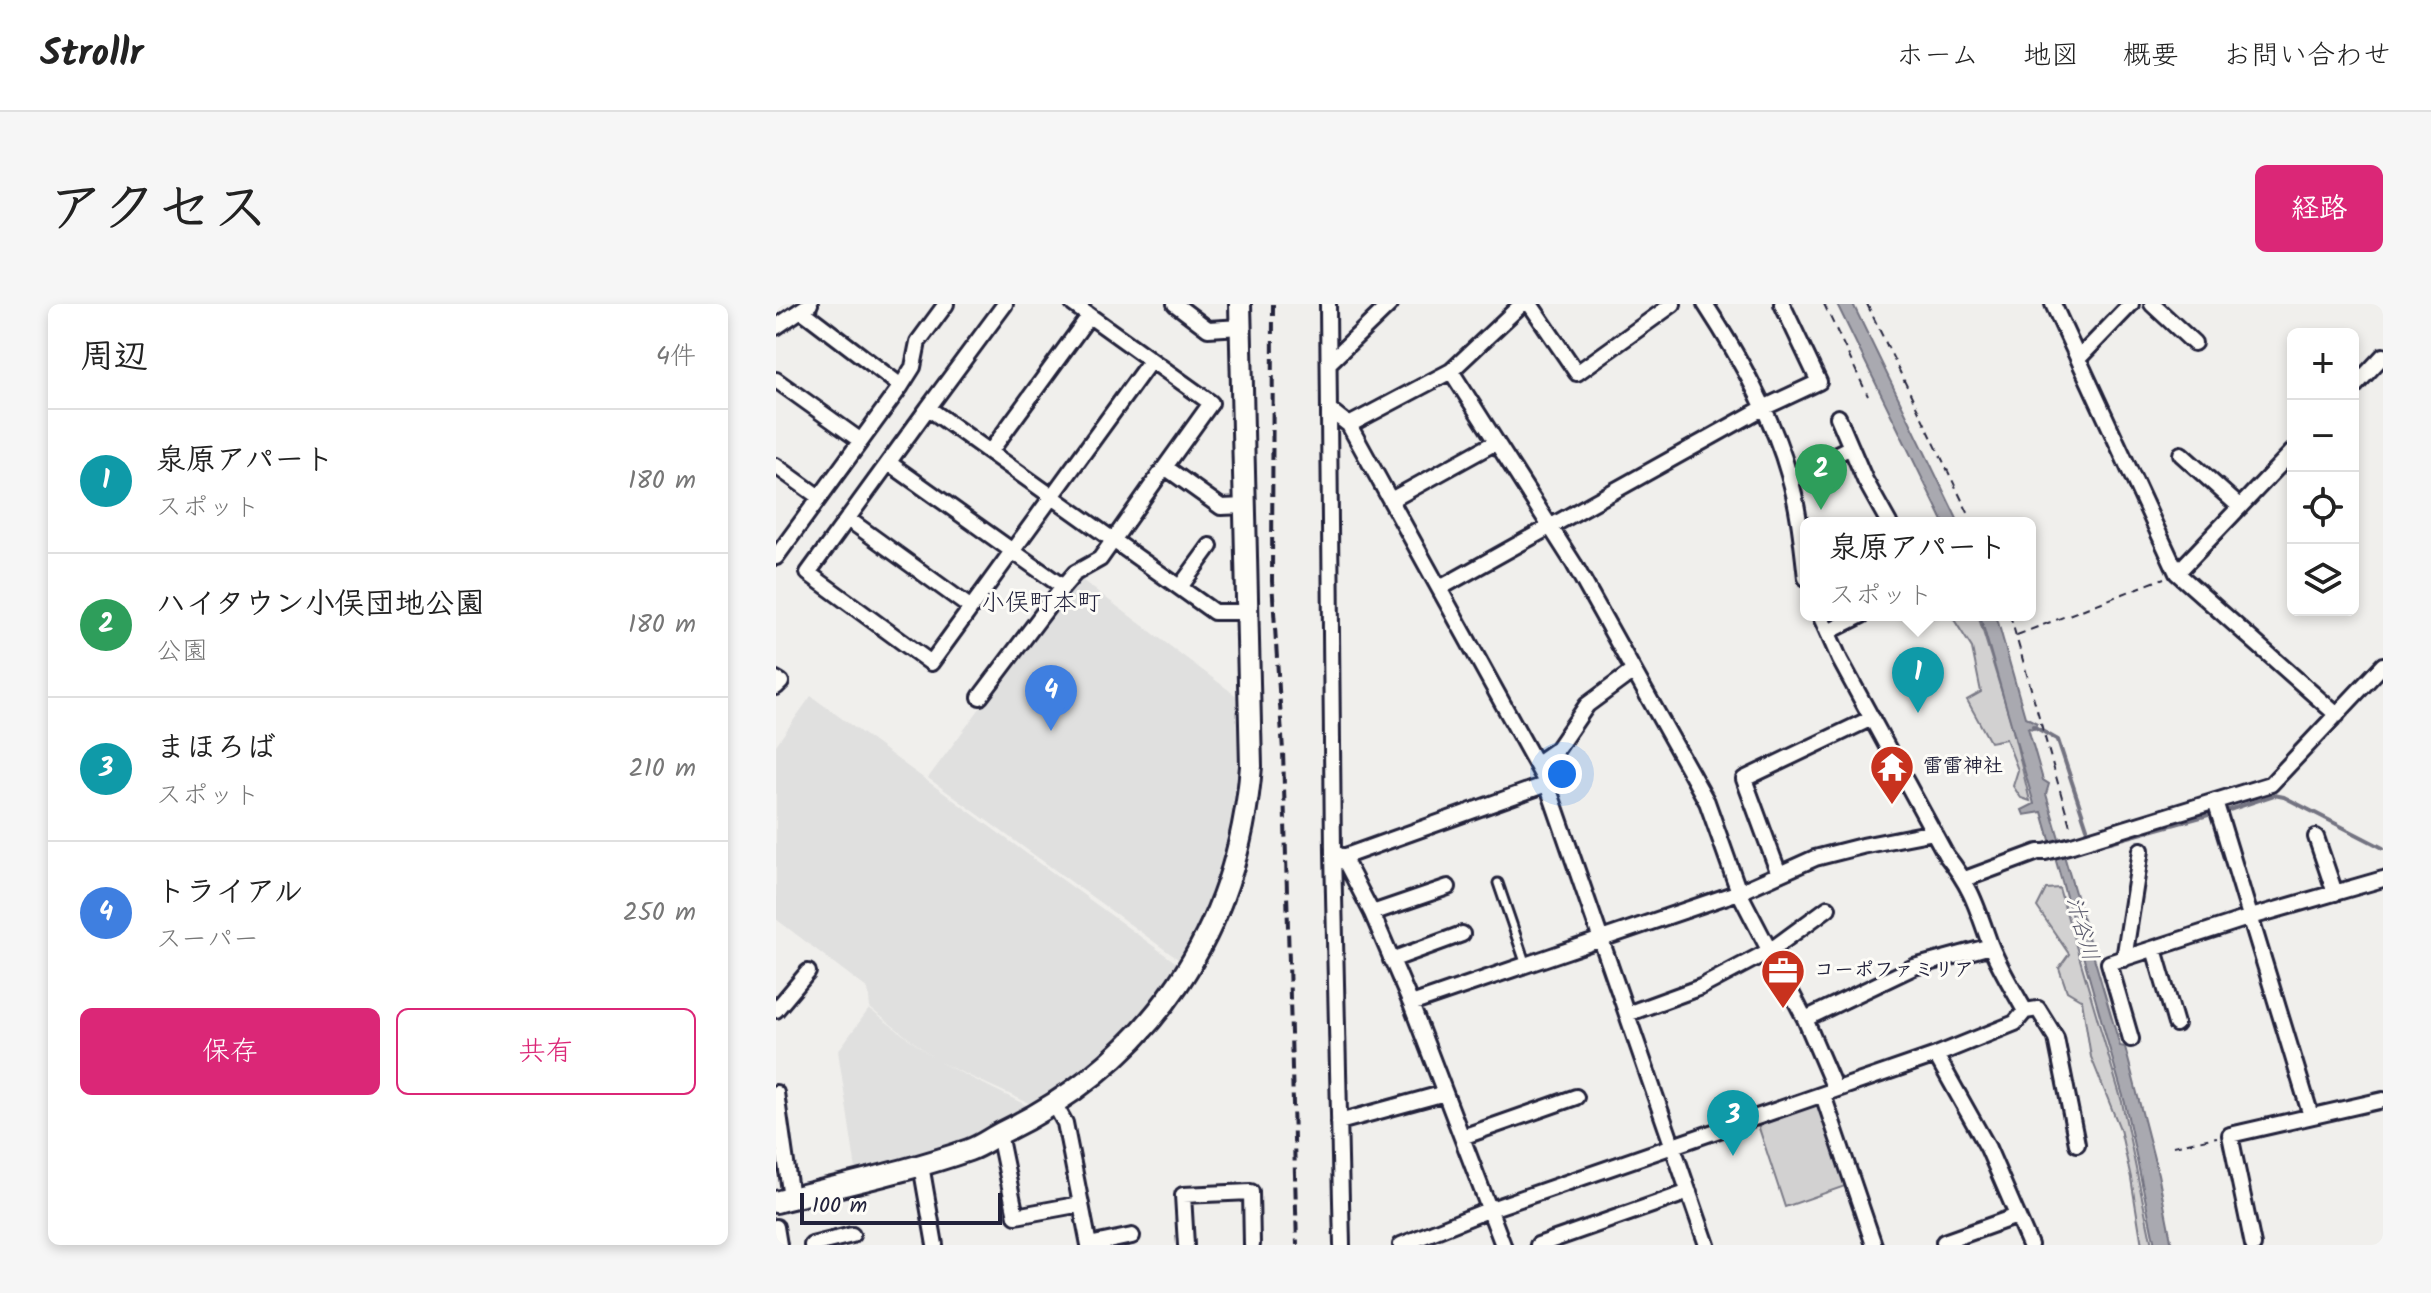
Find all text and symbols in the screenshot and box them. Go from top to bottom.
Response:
text: Strollr [40,25,143,85]
text: ホーム [1896,34,1979,79]
text: 地図 [2023,34,2079,79]
text: 概要 [2123,34,2179,79]
text: お問い合わせ [2223,34,2391,79]
button: 経路 [2255,165,2383,252]
text: アクセス [48,166,269,256]
map controls [2287,328,2359,616]
button: + [2287,328,2359,400]
text: 周辺 [80,331,148,385]
text: 4件 [656,336,696,378]
button: − [2287,400,2359,472]
text: 泉原アパート [156,437,334,485]
pin: 2 [1795,444,1847,510]
text: 1 [102,460,110,502]
text: 180 m [628,460,696,502]
button: locate [2287,472,2359,544]
text: スポット [156,487,260,529]
popup [1800,517,2036,621]
text: 泉原アパート [1829,525,2007,573]
button: layers [2287,544,2359,616]
text: スポット [1829,575,1933,617]
text: ハイタウン小俣団地公園 [156,581,485,629]
district label: 小俣町本町 [981,584,1101,623]
text: 2 [98,604,114,646]
text: 180 m [628,604,696,646]
text: 公園 [156,631,208,673]
pin: 1 [1892,647,1944,713]
pin: 4 [1025,665,1077,731]
text: まほろば [156,725,276,773]
temple icon: 雷雷神社 [1868,743,1916,806]
text: 3 [99,748,113,790]
text: 210 m [629,748,696,790]
place label: 雷雷神社 [1923,751,2003,783]
your location [1542,754,1582,794]
text: スポット [156,775,260,817]
text: トライアル [156,869,304,917]
text: 4 [99,892,113,934]
text: 250 m [623,892,696,934]
water label: 汁谷川 [2055,892,2107,966]
text: スーパー [156,919,259,961]
office icon: コーポファミリア [1759,947,1807,1010]
place label: コーポファミリア [1814,955,1974,987]
button: 保存 [80,1008,380,1095]
button: 共有 [396,1008,696,1095]
pin: 3 [1707,1090,1759,1156]
scale bar [800,1189,1002,1225]
text: 100 m [812,1189,867,1224]

